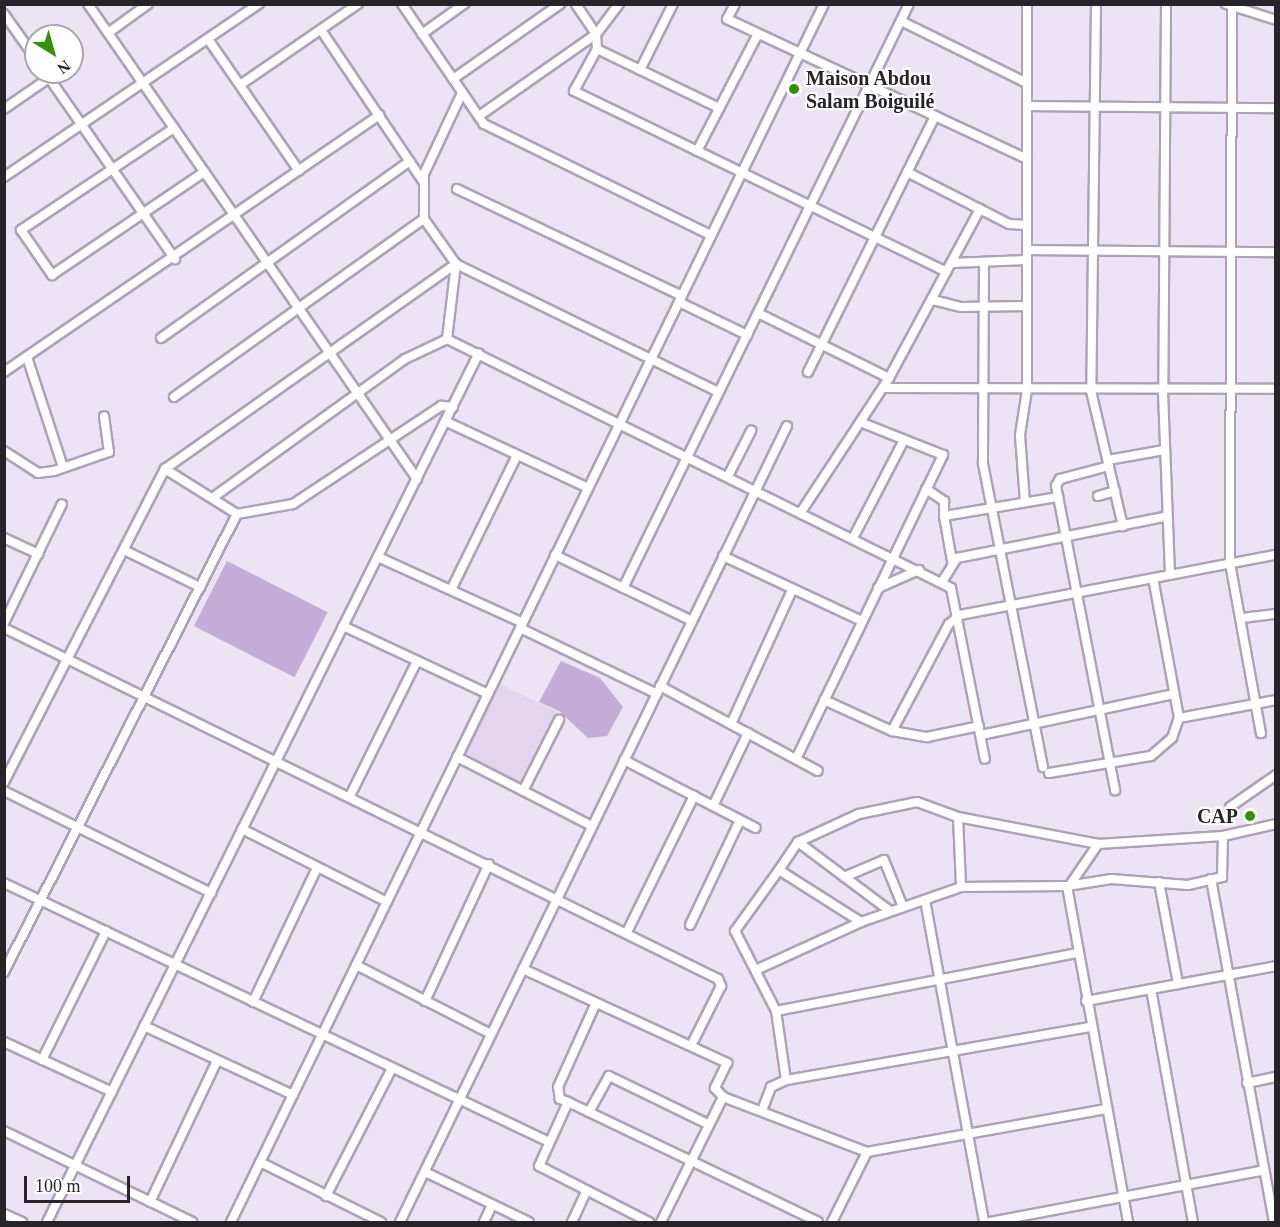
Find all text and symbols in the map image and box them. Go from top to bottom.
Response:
north arrow [24,24,84,84]
text: N [54,57,74,77]
place label: Maison Abdou Salam Boiguilé [806,66,934,113]
marker: Maison Abdou Salam Boiguilé [787,82,801,96]
place label: CAP [1197,804,1238,828]
marker: CAP [1243,809,1257,823]
scale bar [27,1164,134,1202]
text: 100 m [35,1176,81,1196]

